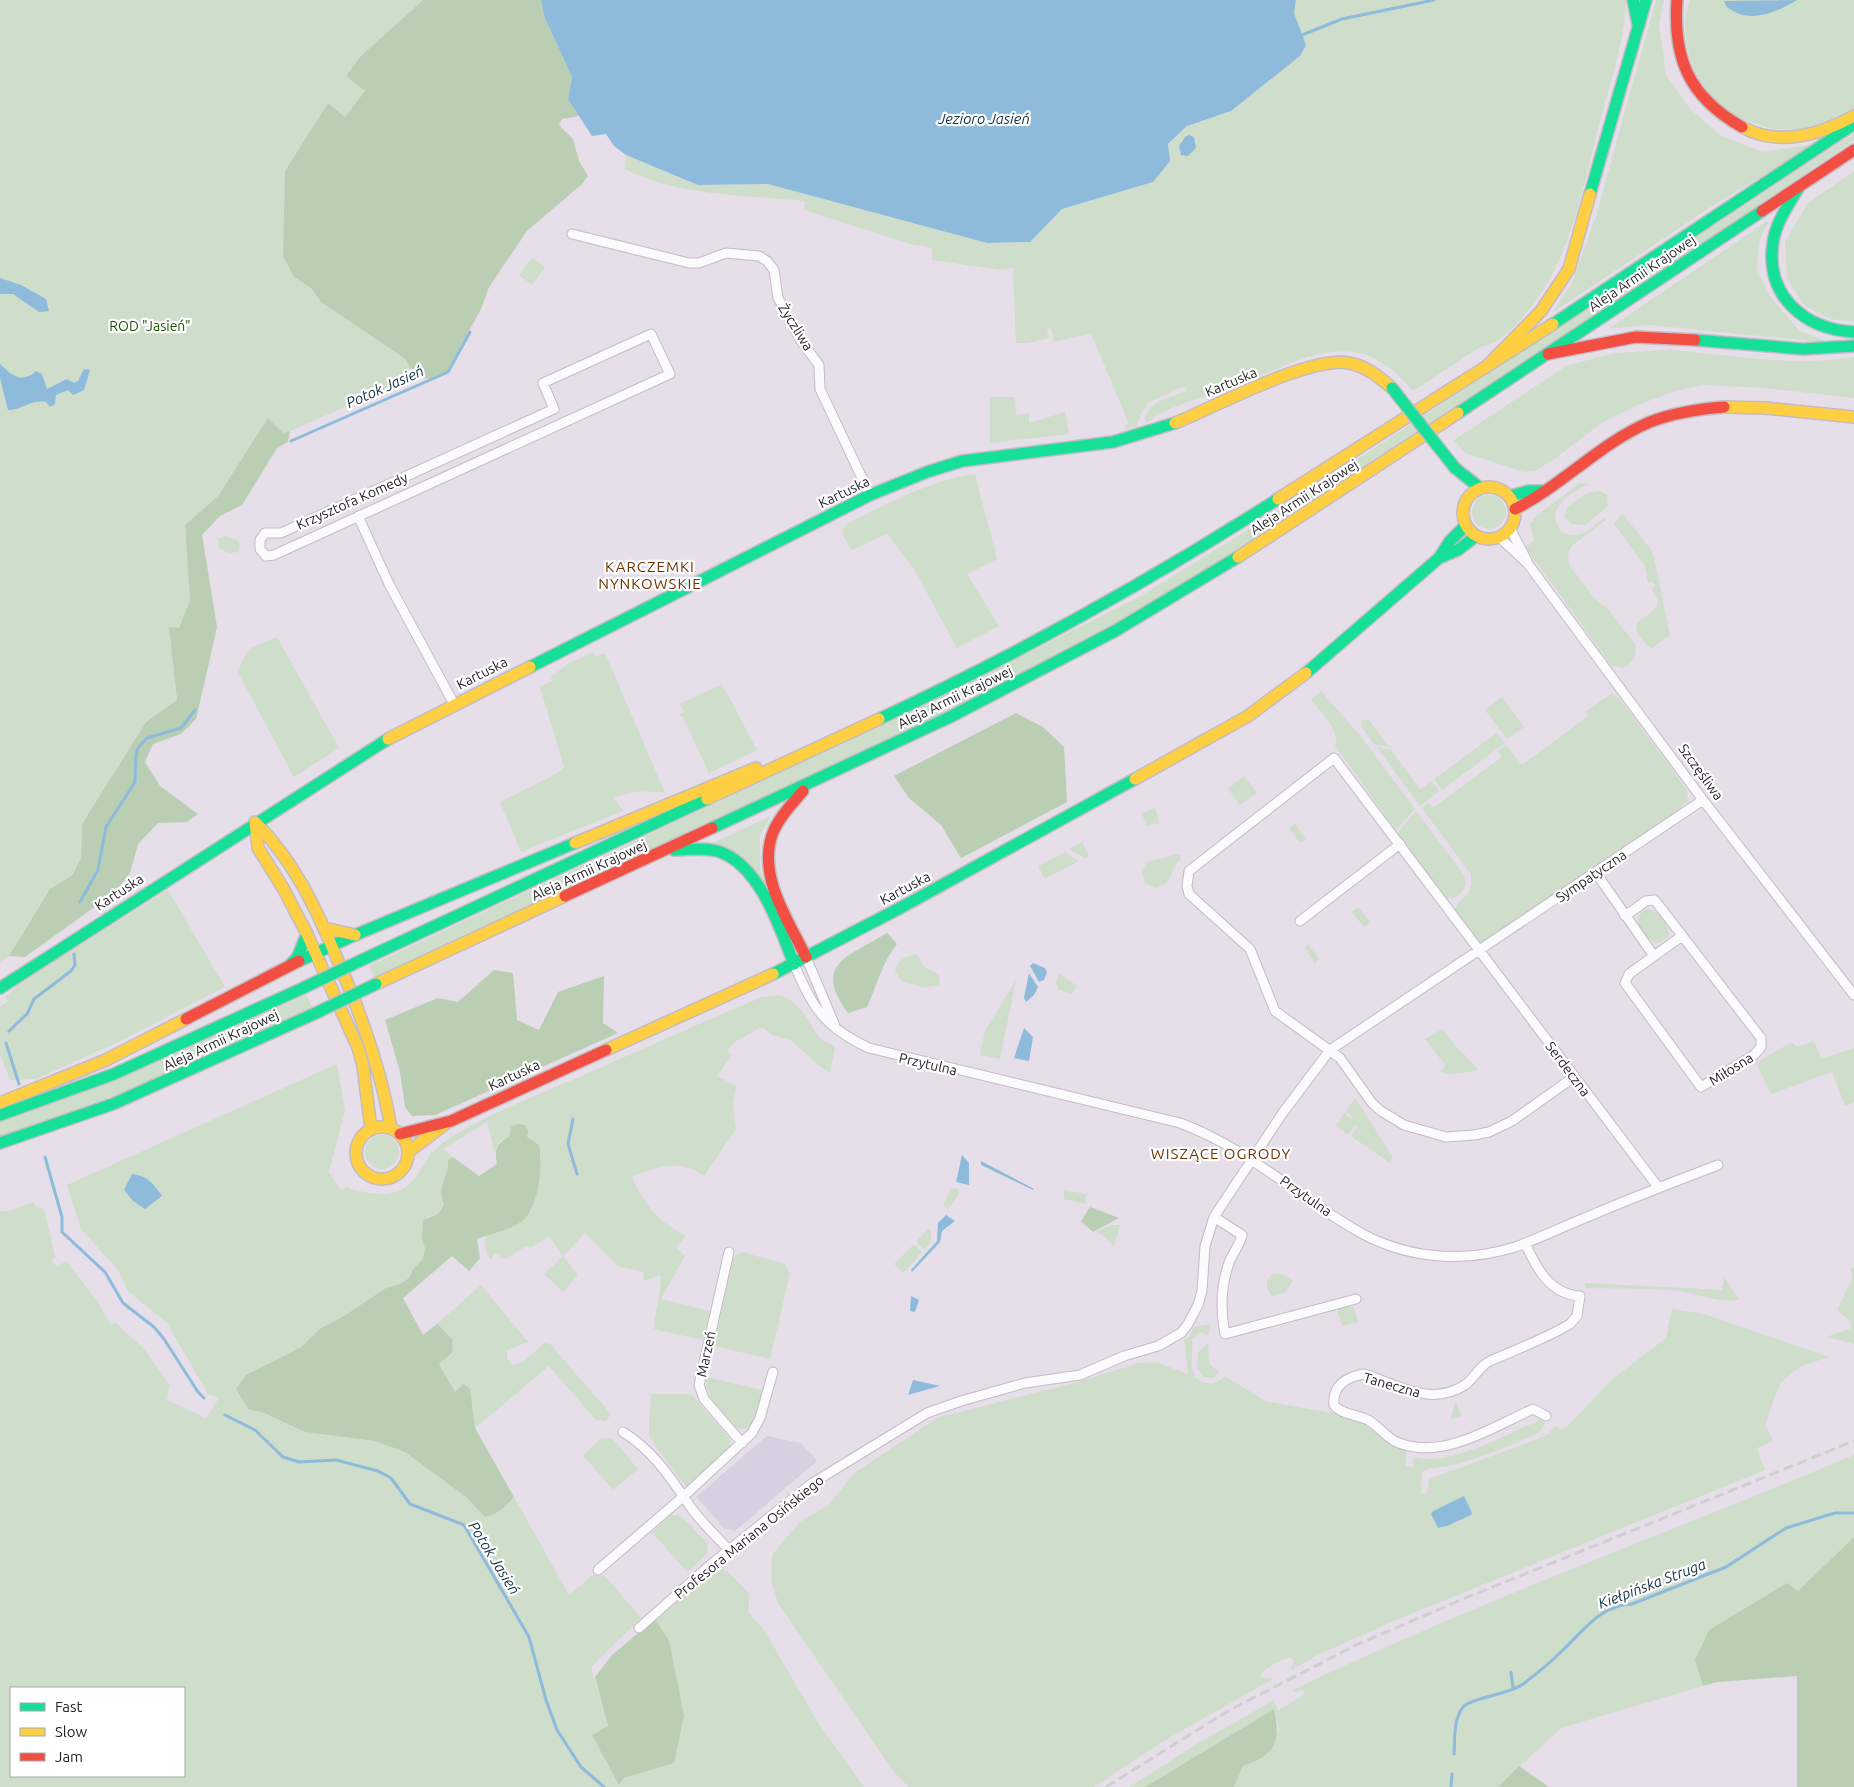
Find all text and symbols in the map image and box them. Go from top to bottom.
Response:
water label: Jezioro Jasień [937,110,1030,127]
street label: Aleja Armii Krajowej [1586,231,1698,315]
street label: Życzliwa [775,300,817,354]
park label: ROD "Jasień" [109,318,191,334]
water label: Potok Jasień [343,362,426,411]
street label: Kartuska [1203,364,1259,400]
street label: Aleja Armii Krajowej [1247,456,1361,538]
street label: Krzysztofa Komedy [294,469,410,533]
street label: Kartuska [816,473,872,511]
district label: KARCZEMKI NYNKOWSKIE [598,558,702,592]
street label: Kartuska [454,653,510,693]
street label: Aleja Armii Krajowej [895,662,1015,732]
street label: Szczęśliwa [1675,741,1727,803]
street label: Aleja Armii Krajowej [529,836,649,904]
street label: Sympatyczna [1553,847,1629,905]
street label: Kartuska [877,868,933,908]
street label: Kartuska [92,870,146,914]
street label: Aleja Armii Krajowej [161,1006,281,1074]
street label: Serdeczna [1542,1038,1594,1100]
street label: Miłosna [1706,1049,1756,1089]
street label: Przytulna [897,1050,959,1078]
street label: Kartuska [486,1056,542,1094]
district label: WISZĄCE OGRODY [1151,1145,1291,1162]
street label: Przytulna [1277,1172,1335,1220]
street label: Marzeń [693,1329,719,1379]
street label: Taneczna [1362,1369,1422,1401]
street label: Profesora Mariana Osińskiego [671,1472,827,1602]
water label: Potok Jasień [465,1518,524,1597]
water label: Kiełpińska Struga [1596,1555,1708,1612]
legend [10,1687,185,1777]
text: Fast [55,1698,83,1715]
text: Slow [55,1723,88,1740]
text: Jam [55,1748,83,1765]

